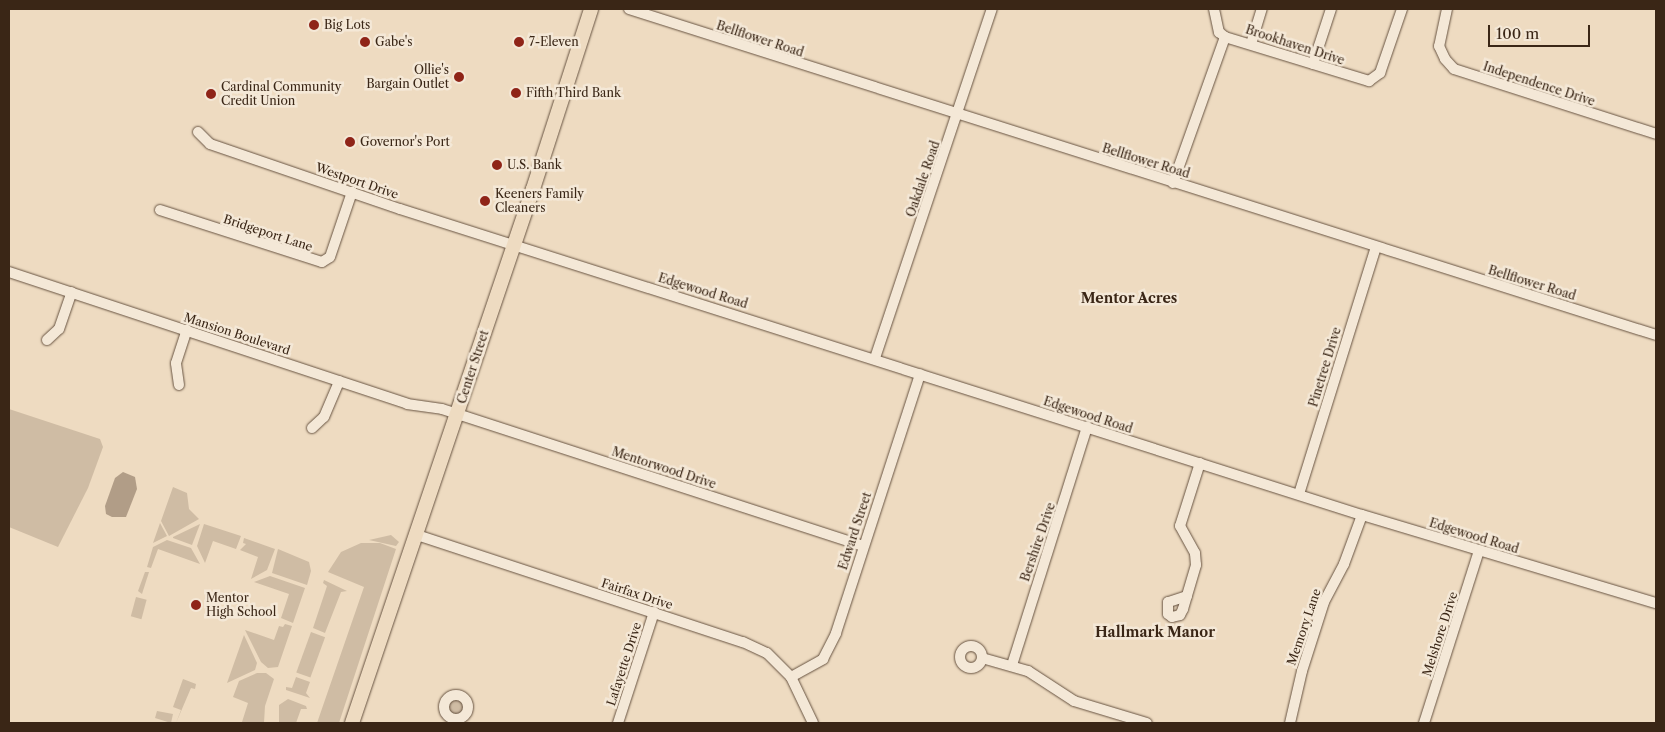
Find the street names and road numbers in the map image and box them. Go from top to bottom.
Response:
street label: Bellflower Road [714,18,806,60]
street label: Brookhaven Drive [1244,22,1346,68]
street label: Independence Drive [1481,59,1597,109]
street label: Oakdale Road [903,139,943,219]
street label: Bellflower Road [1100,141,1192,181]
street label: Westport Drive [314,160,400,202]
street label: Bridgeport Lane [222,212,314,254]
street label: Bellflower Road [1486,263,1578,303]
street label: Edgewood Road [656,271,750,311]
street label: Mansion Boulevard [182,310,292,358]
street label: Pinetree Drive [1306,325,1344,409]
street label: Center Street [454,328,492,406]
street label: Edgewood Road [1042,394,1134,436]
street label: Mentorwood Drive [610,444,718,492]
street label: Edward Street [836,490,874,572]
street label: Bershire Drive [1018,501,1058,583]
street label: Edgewood Road [1427,516,1521,556]
street label: Fairfax Drive [599,576,675,612]
street label: Memory Lane [1284,587,1324,667]
street label: Melshore Drive [1420,590,1460,678]
street label: Lafayette Drive [604,620,644,708]

